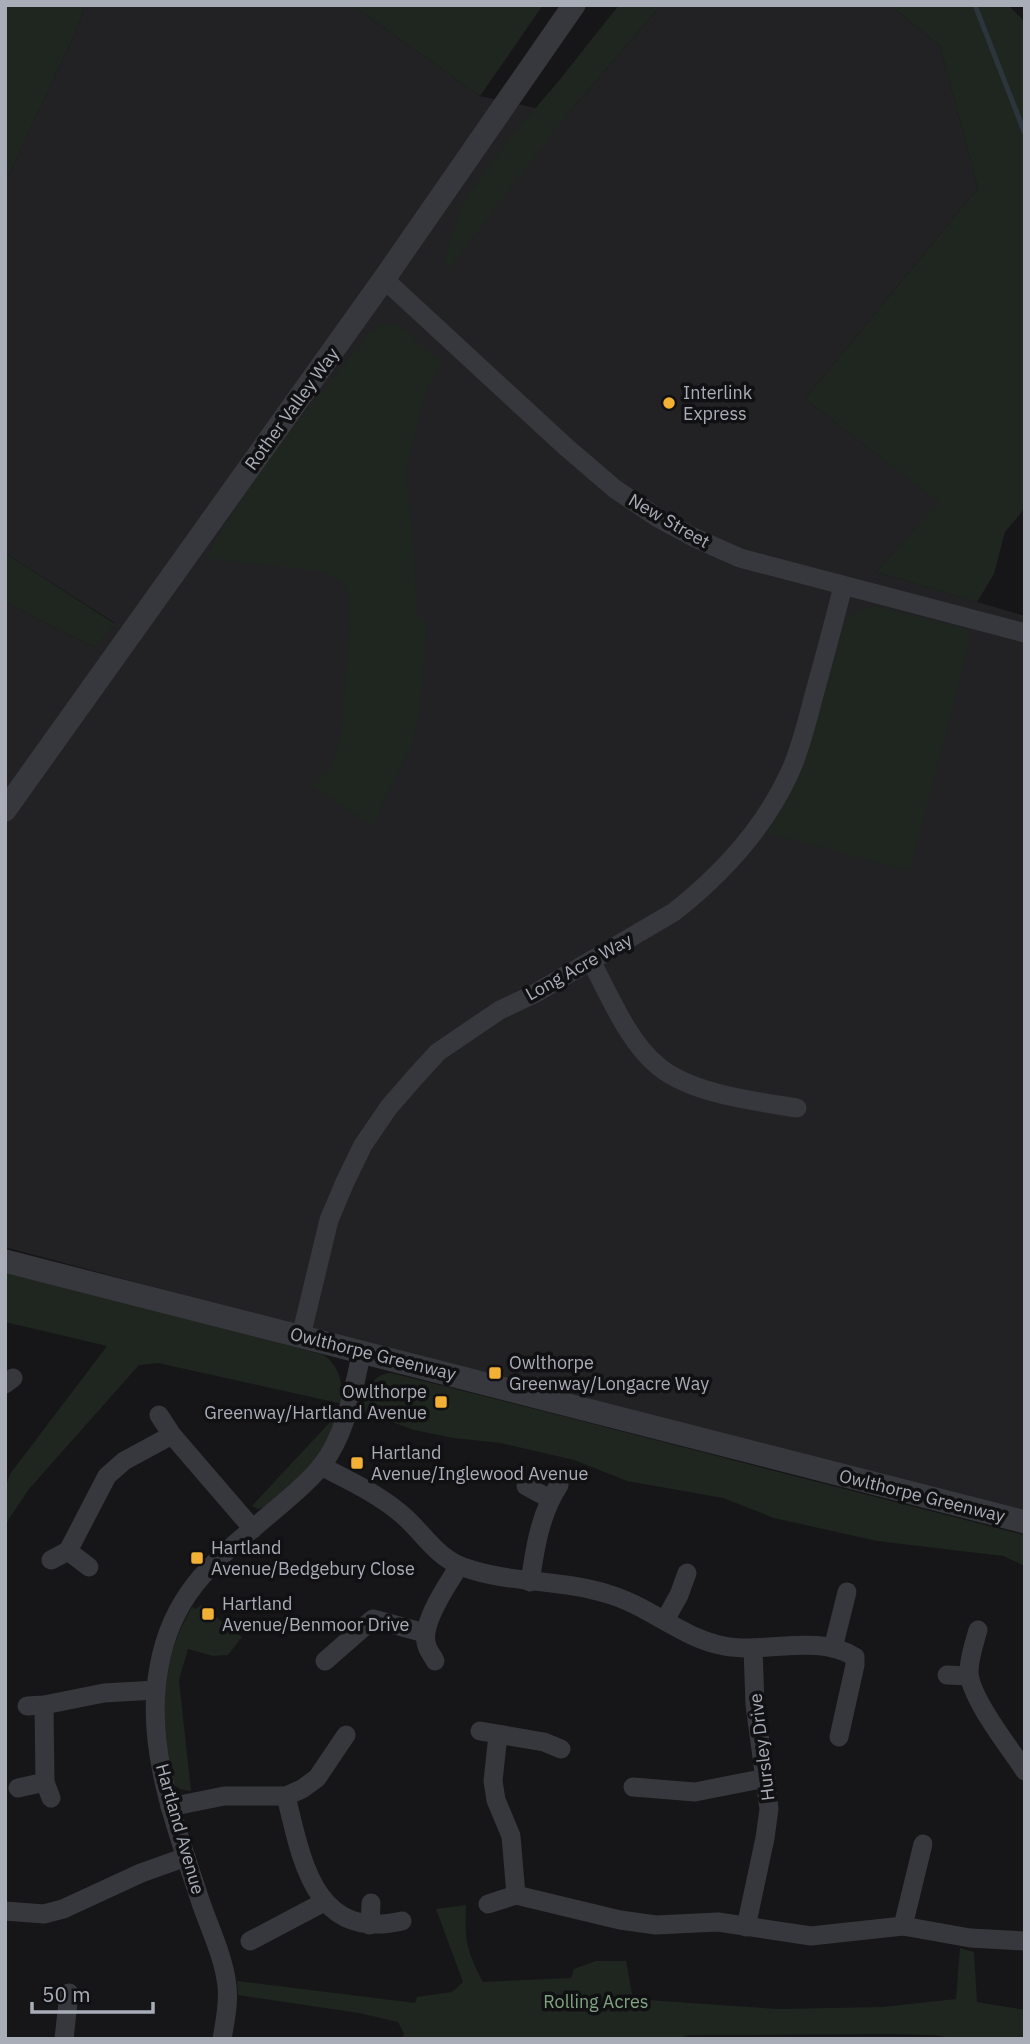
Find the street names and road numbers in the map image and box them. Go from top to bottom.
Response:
street label: Rother Valley Way [239,343,344,474]
street label: New Street [625,488,714,553]
street label: Long Acre Way [521,928,636,1005]
street label: Owlthorpe Greenway [288,1322,459,1385]
street label: Owlthorpe Greenway [837,1464,1008,1527]
street label: Hursley Drive [743,1692,780,1802]
street label: Hartland Avenue [151,1761,210,1897]

